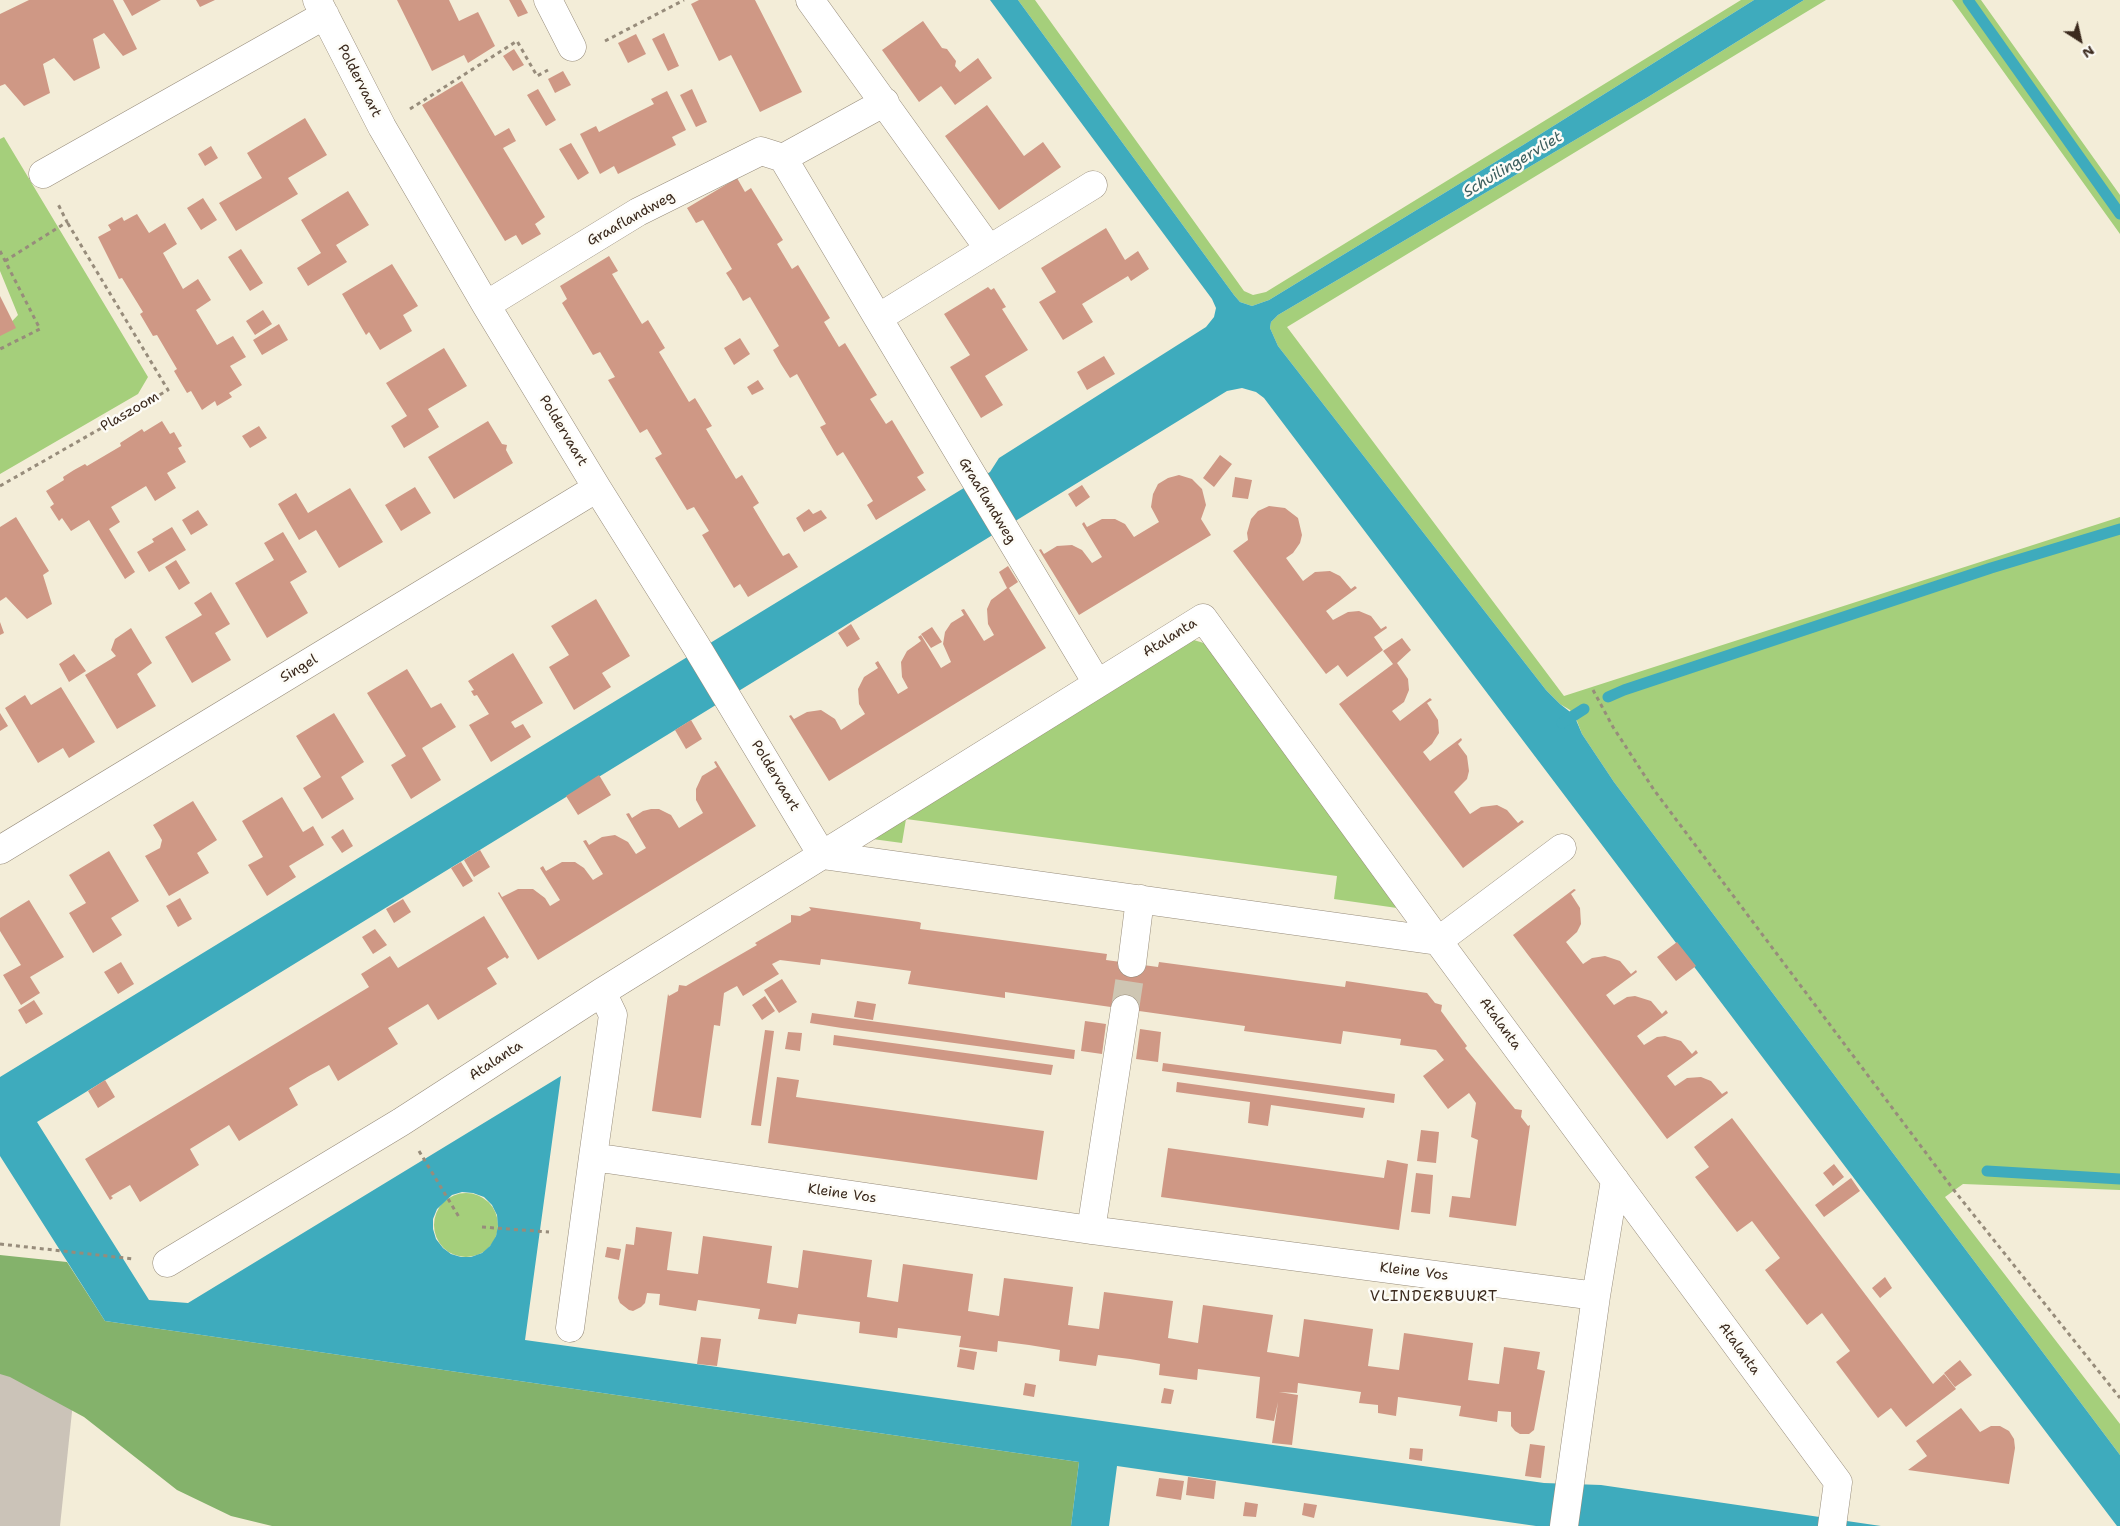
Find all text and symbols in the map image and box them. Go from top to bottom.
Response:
north arrow [2055,15,2105,65]
street label: Poldervaart [333,42,385,120]
text: N [2079,42,2098,63]
water label: Schuilingervliet [1460,128,1566,202]
street label: Graaflandweg [584,188,678,250]
street label: Plaszoom [98,389,162,435]
street label: Poldervaart [535,392,591,470]
street label: Graaflandweg [955,455,1019,547]
street label: Atalanta [1140,615,1200,661]
street label: Singel [277,651,321,687]
street label: Poldervaart [747,737,803,815]
street label: Atalanta [1475,995,1525,1053]
street label: Atalanta [466,1038,526,1084]
street label: Kleine Vos [807,1181,877,1207]
street label: Kleine Vos [1379,1259,1449,1285]
district label: VLINDERBUURT [1368,1288,1500,1306]
street label: Atalanta [1714,1320,1764,1378]

